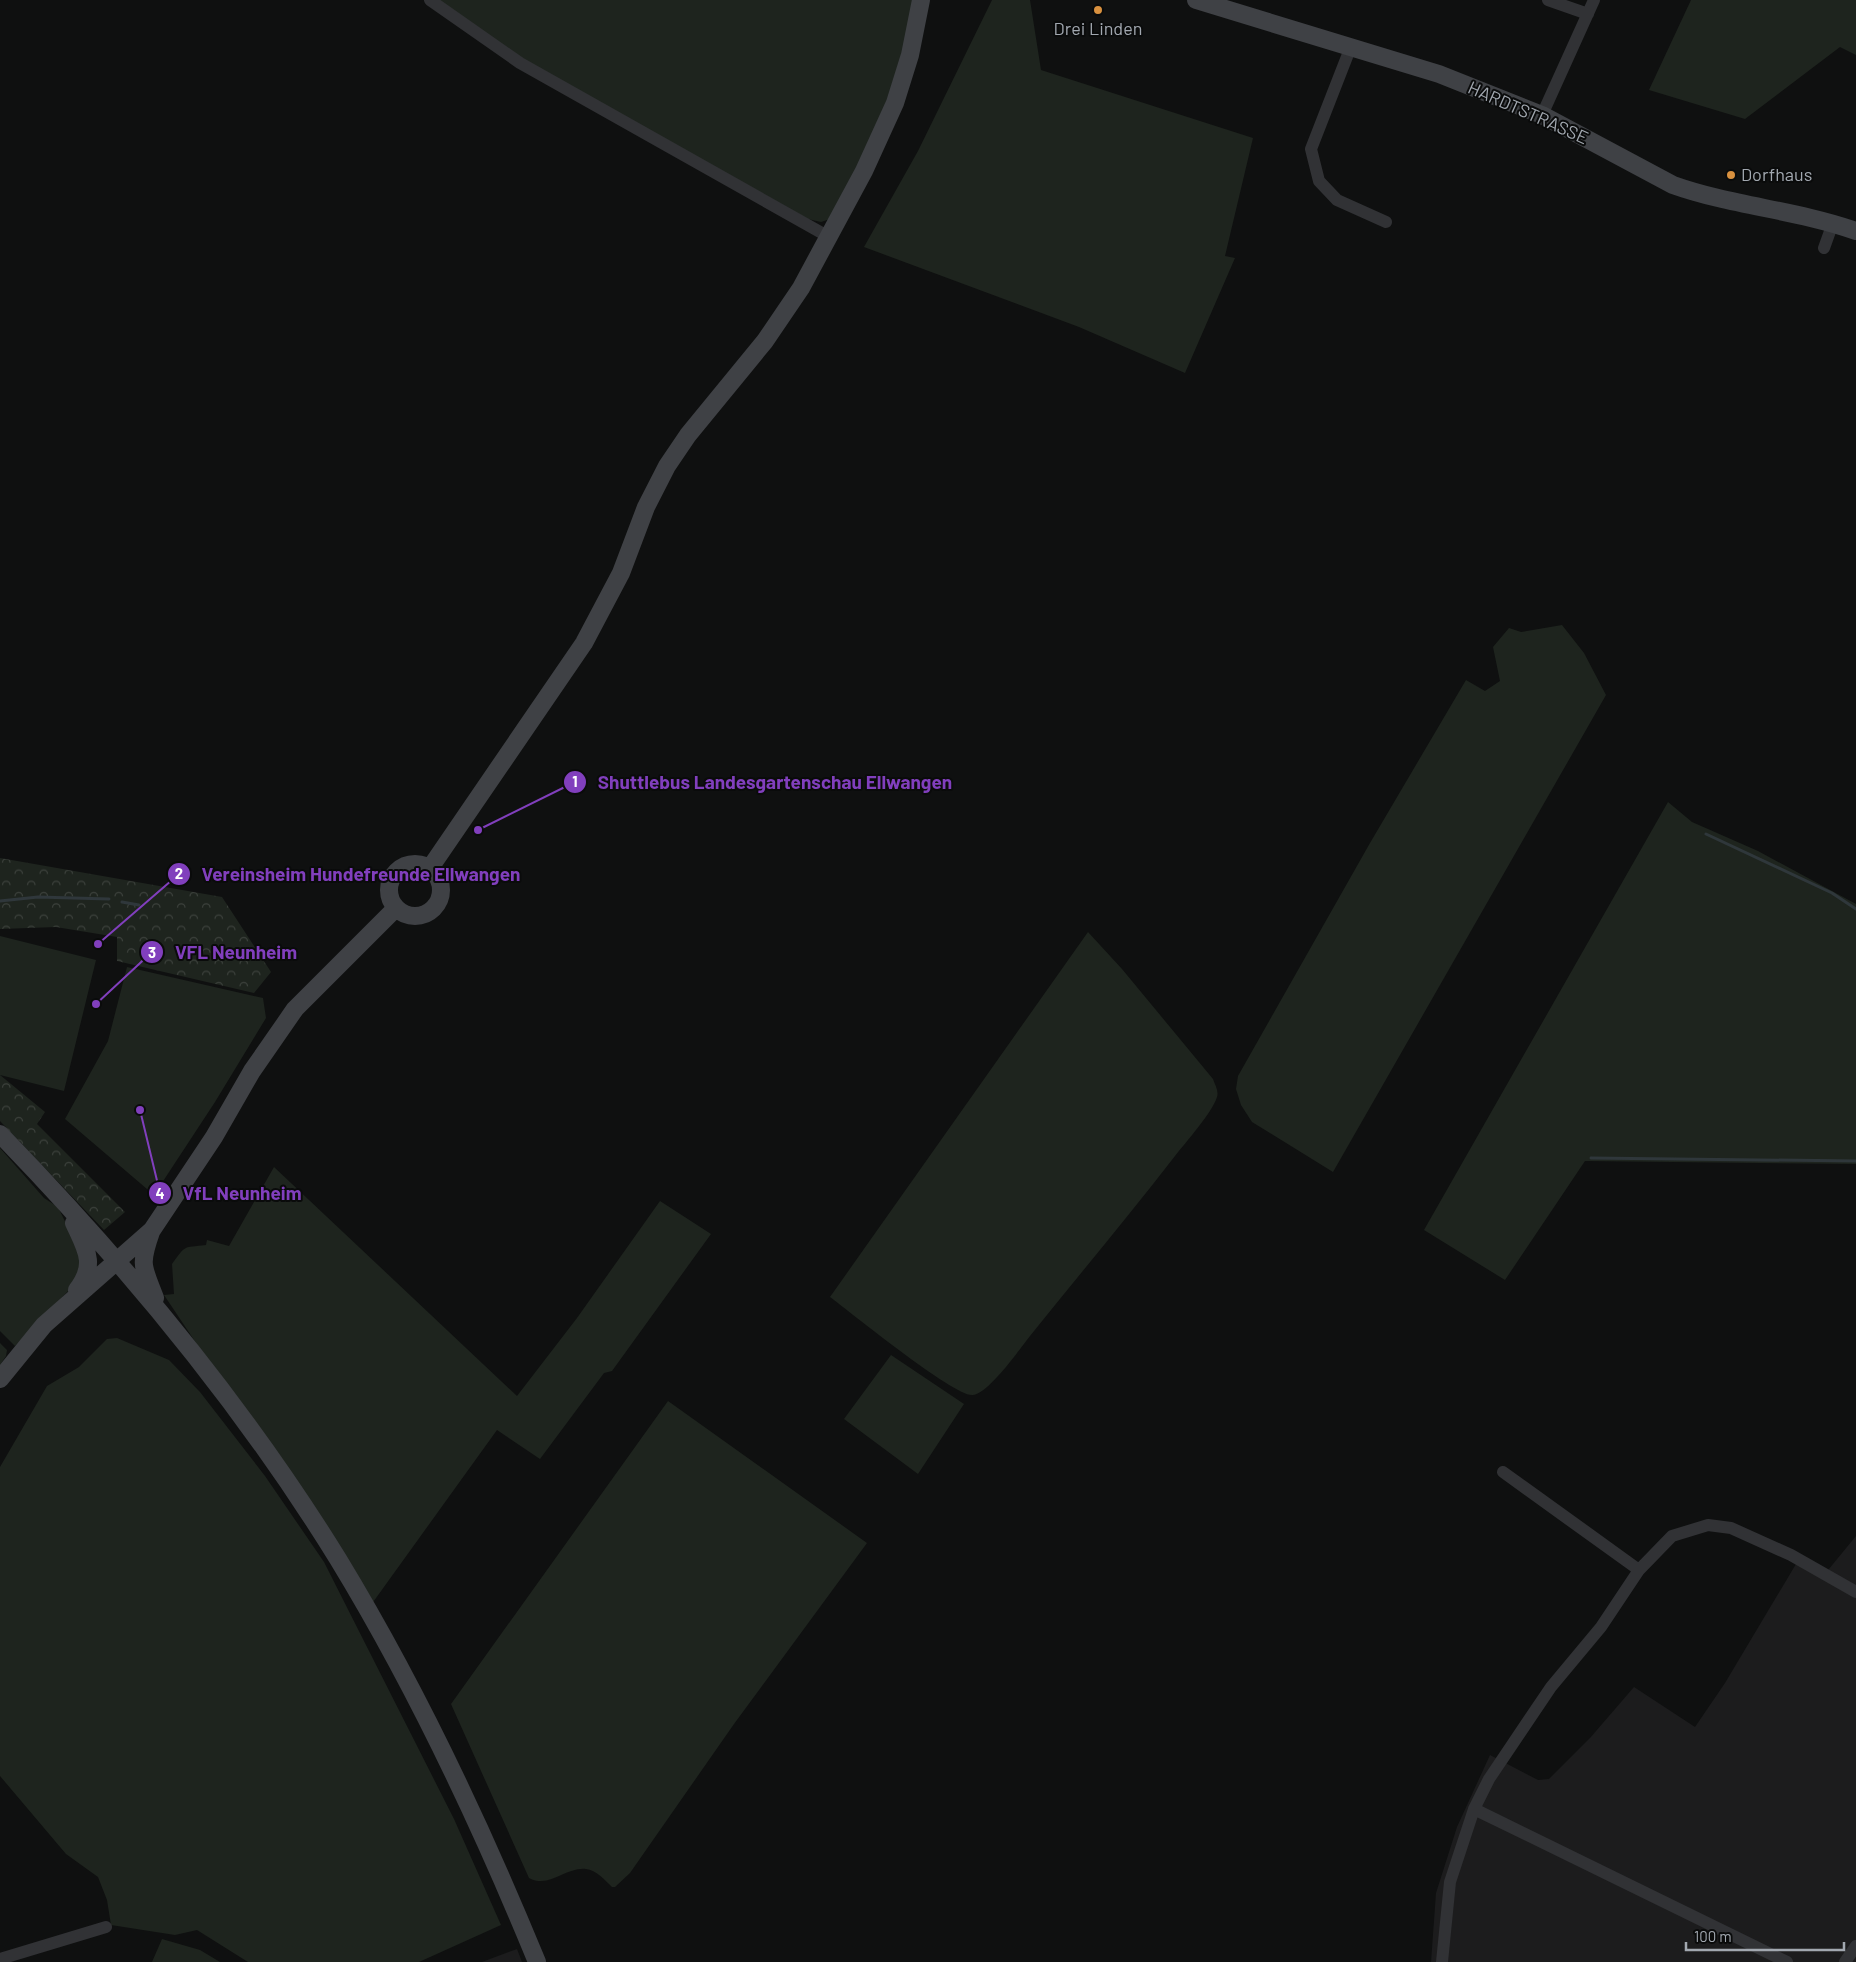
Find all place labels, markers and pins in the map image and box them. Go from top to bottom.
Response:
marker: Drei Linden [1092,4,1104,16]
place label: Drei Linden [1054,17,1142,39]
place label: Dorfhaus [1741,163,1812,185]
marker: Dorfhaus [1725,169,1737,181]
callout: Shuttlebus Landesgartenschau Ellwangen [563,765,962,799]
callout: Vereinsheim Hundefreunde Ellwangen [166,857,530,891]
callout: VFL Neunheim [140,935,307,969]
callout: VfL Neunheim [148,1176,312,1210]

